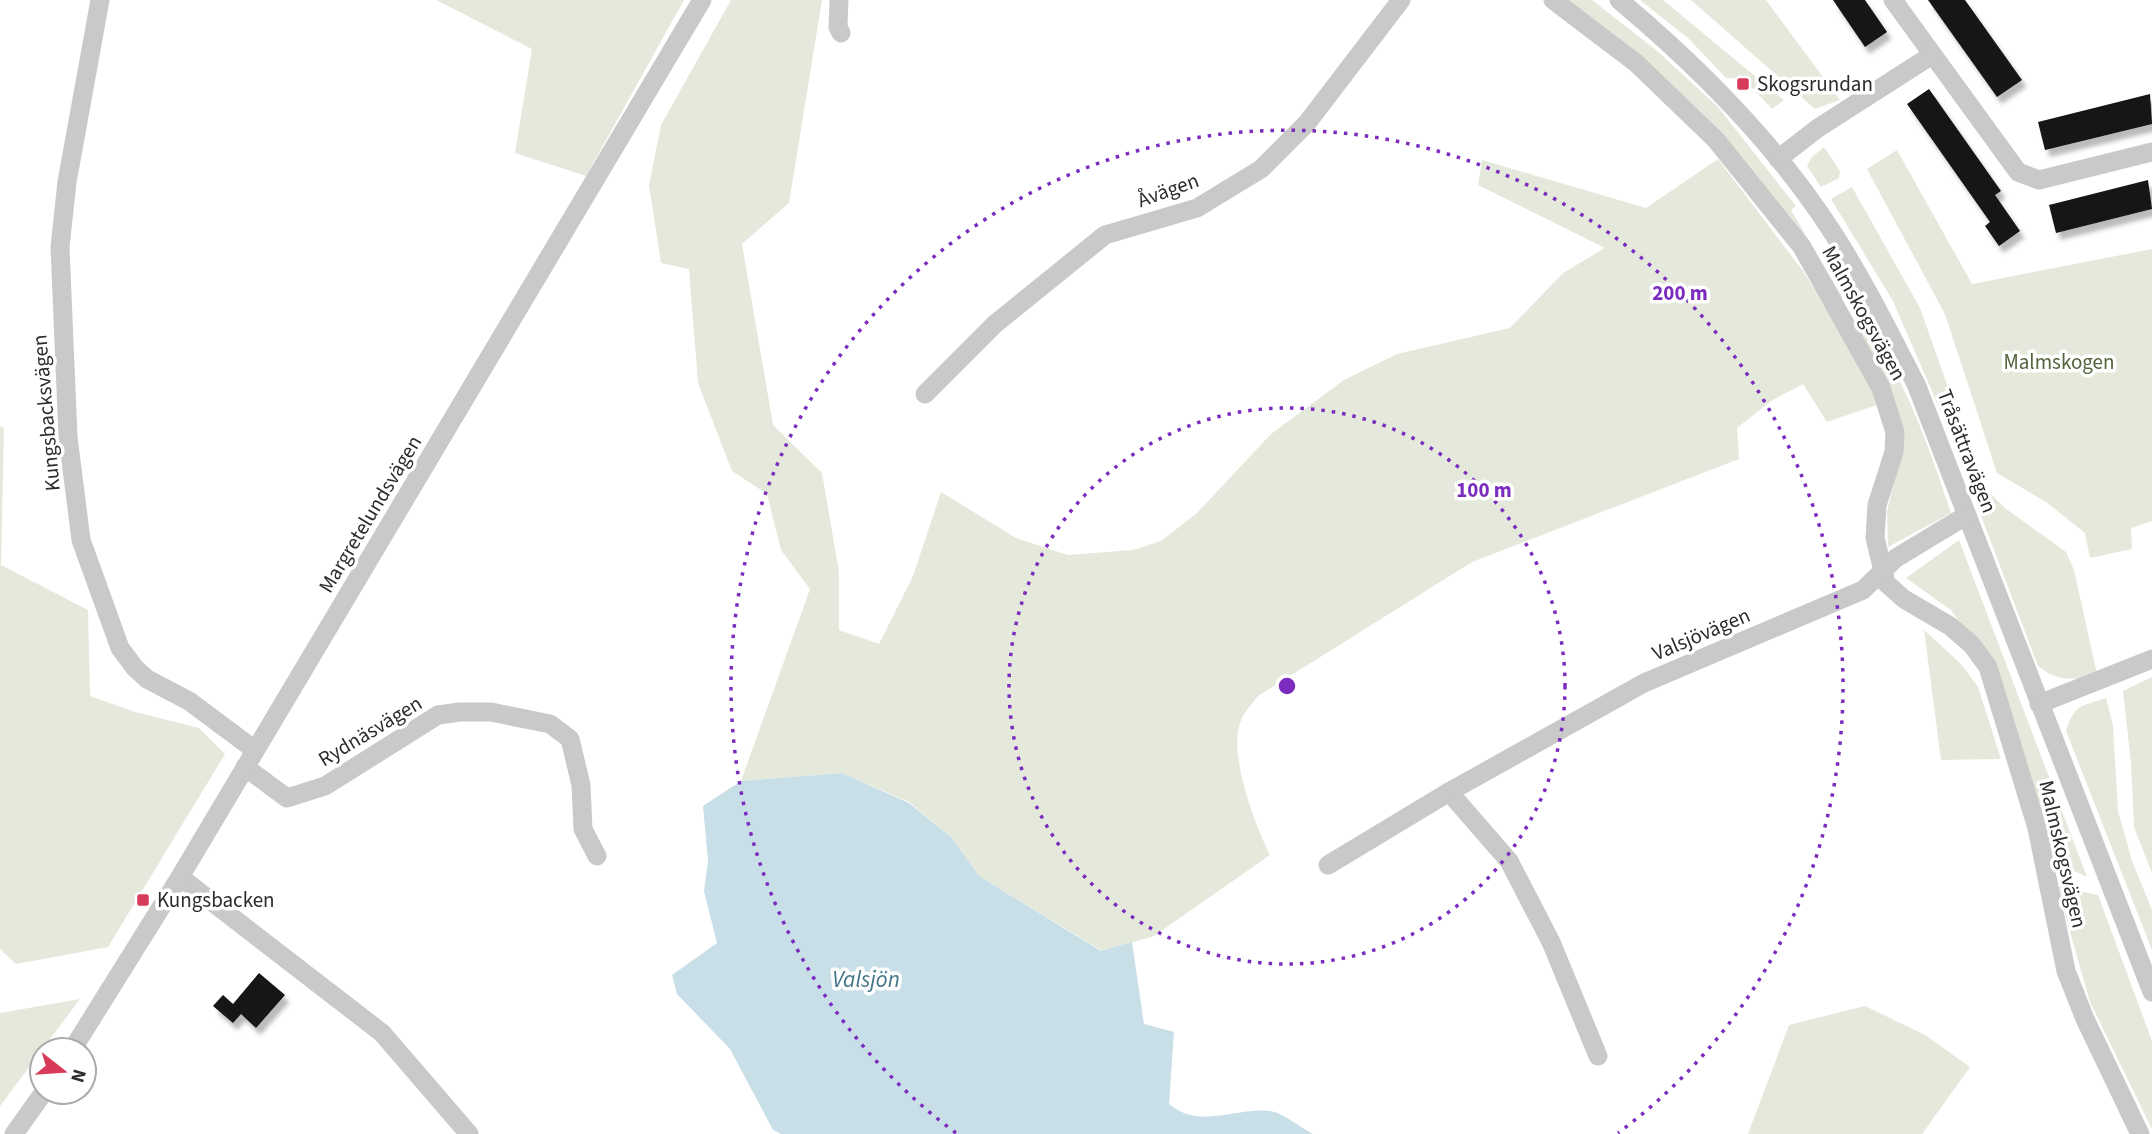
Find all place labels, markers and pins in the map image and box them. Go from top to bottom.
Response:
place label: Skogsrundan [1757,69,1873,99]
marker: Skogsrundan [1735,76,1751,92]
centre of rings [1275,674,1299,698]
place label: Kungsbacken [157,885,275,915]
marker: Kungsbacken [135,892,151,908]

